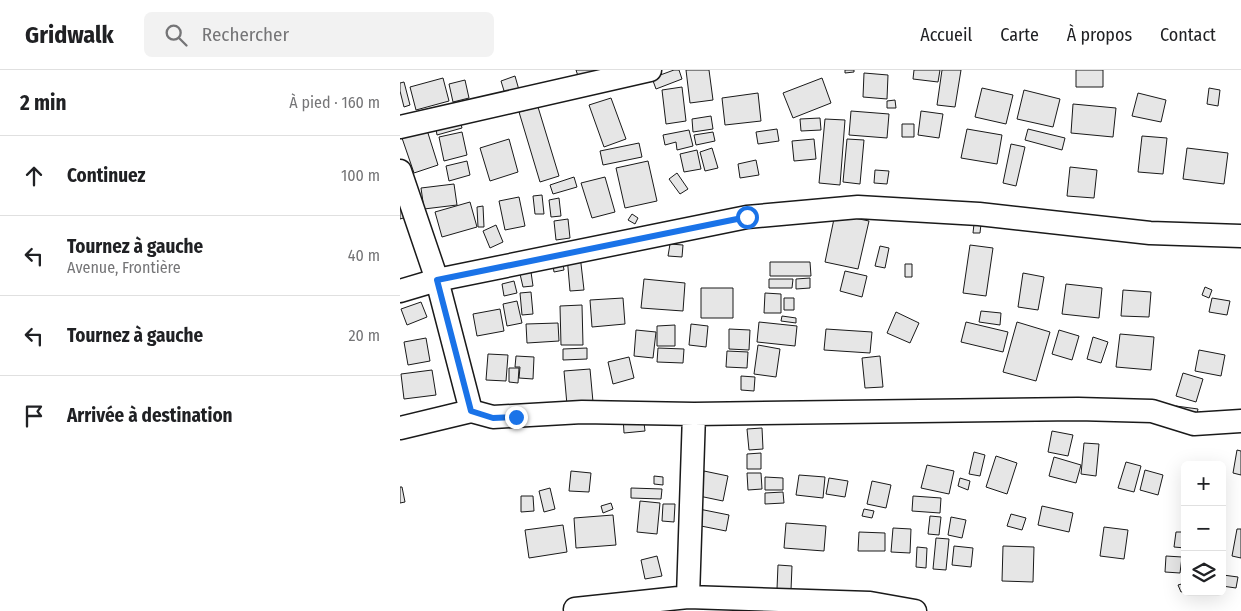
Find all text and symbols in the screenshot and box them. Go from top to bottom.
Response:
search box [144,12,494,57]
text: Gridwalk [25,21,114,49]
icon: search [162,21,190,49]
text: Rechercher [202,23,289,46]
text: Accueil [920,24,972,46]
text: Carte [1000,24,1039,46]
text: À propos [1067,24,1132,46]
text: Contact [1160,24,1216,46]
text: 2 min [20,90,67,116]
text: À pied · 160 m [289,93,380,112]
icon: ahead [20,162,48,190]
text: Continuez [67,164,146,187]
text: 100 m [341,166,380,185]
route start [736,206,759,229]
text: Tournez à gauche [67,235,203,258]
icon: left [20,242,48,270]
text: 40 m [348,246,380,265]
text: Avenue, Frontière [67,258,181,277]
icon: left [20,322,48,350]
text: Tournez à gauche [67,324,203,347]
text: 20 m [349,326,380,345]
icon: arrive [20,402,48,430]
text: Arrivée à destination [67,404,233,427]
route end [505,406,528,429]
map controls [1181,461,1226,596]
button: + [1181,461,1226,506]
button: − [1181,506,1226,551]
button: layers [1181,551,1226,596]

